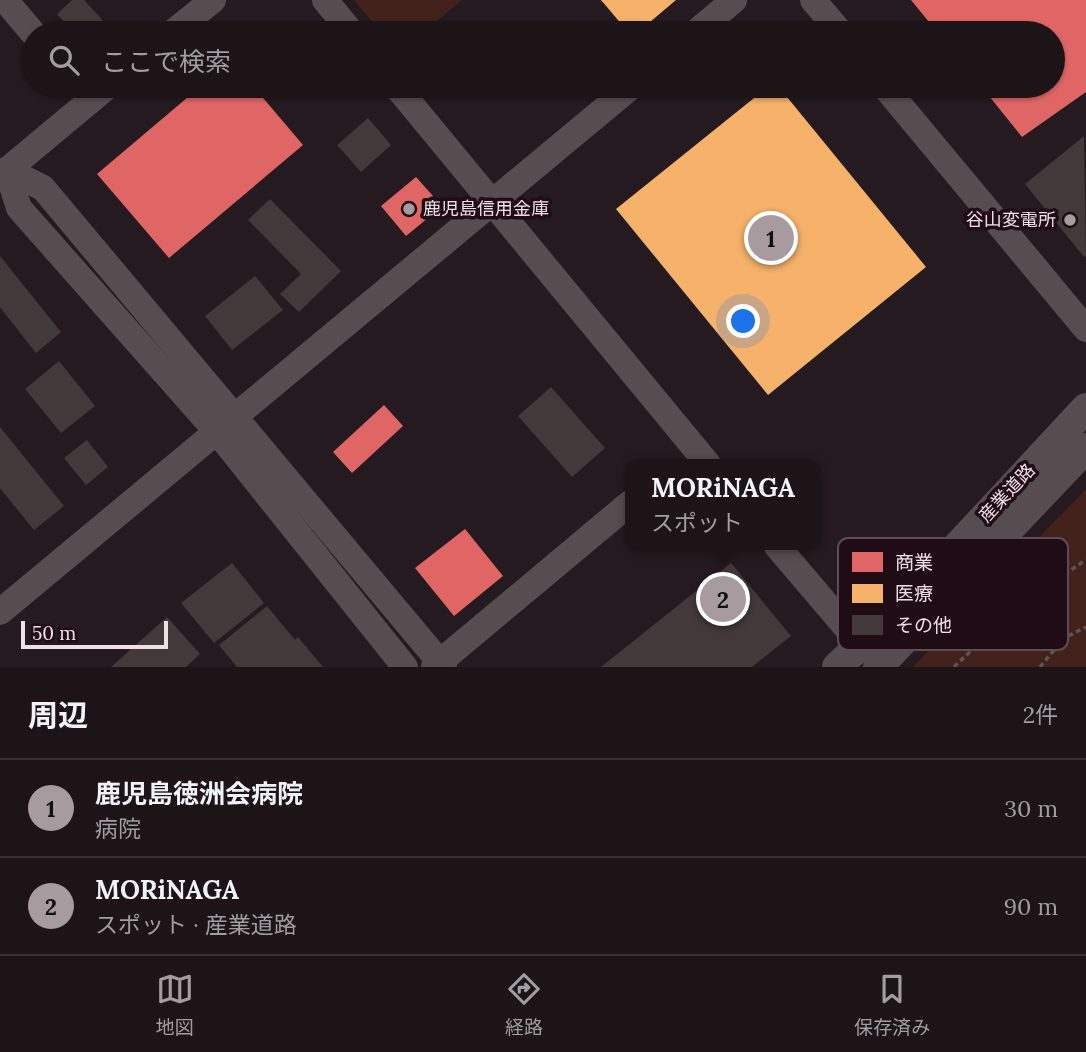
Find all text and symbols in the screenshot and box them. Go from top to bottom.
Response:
search box [21,21,1065,98]
icon: search [45,41,83,79]
text: ここで検索 [101,45,231,78]
place label: 鹿児島信用金庫 [423,197,549,220]
marker: 鹿児島信用金庫 [401,201,417,217]
place label: 谷山変電所 [966,208,1056,231]
pin: 1 [748,212,794,264]
marker: 谷山変電所 [1062,212,1078,228]
your location [726,304,760,338]
street label: 産業道路 [974,458,1040,527]
popup [625,459,821,550]
text: MORiNAGA [651,471,795,504]
text: スポット [651,508,743,537]
legend [838,538,1068,650]
text: 商業 [895,550,933,574]
pin: 2 [700,573,746,625]
text: 医療 [895,581,933,605]
text: その他 [895,613,952,637]
scale bar [21,618,168,650]
text: 50 m [32,621,76,645]
text: 周辺 [28,696,88,734]
text: 2件 [1023,700,1058,729]
text: 鹿児島徳洲会病院 [95,777,303,810]
text: 1 [46,794,56,823]
text: 30 m [1004,794,1058,823]
text: 病院 [95,814,141,843]
text: MORiNAGA [95,873,239,906]
text: 2 [45,892,57,921]
text: 90 m [1004,892,1058,921]
text: スポット · 産業道路 [95,910,297,939]
tab: 地図 [156,970,194,1039]
tab: 経路 [505,970,543,1039]
tab: 保存済み [854,970,930,1039]

